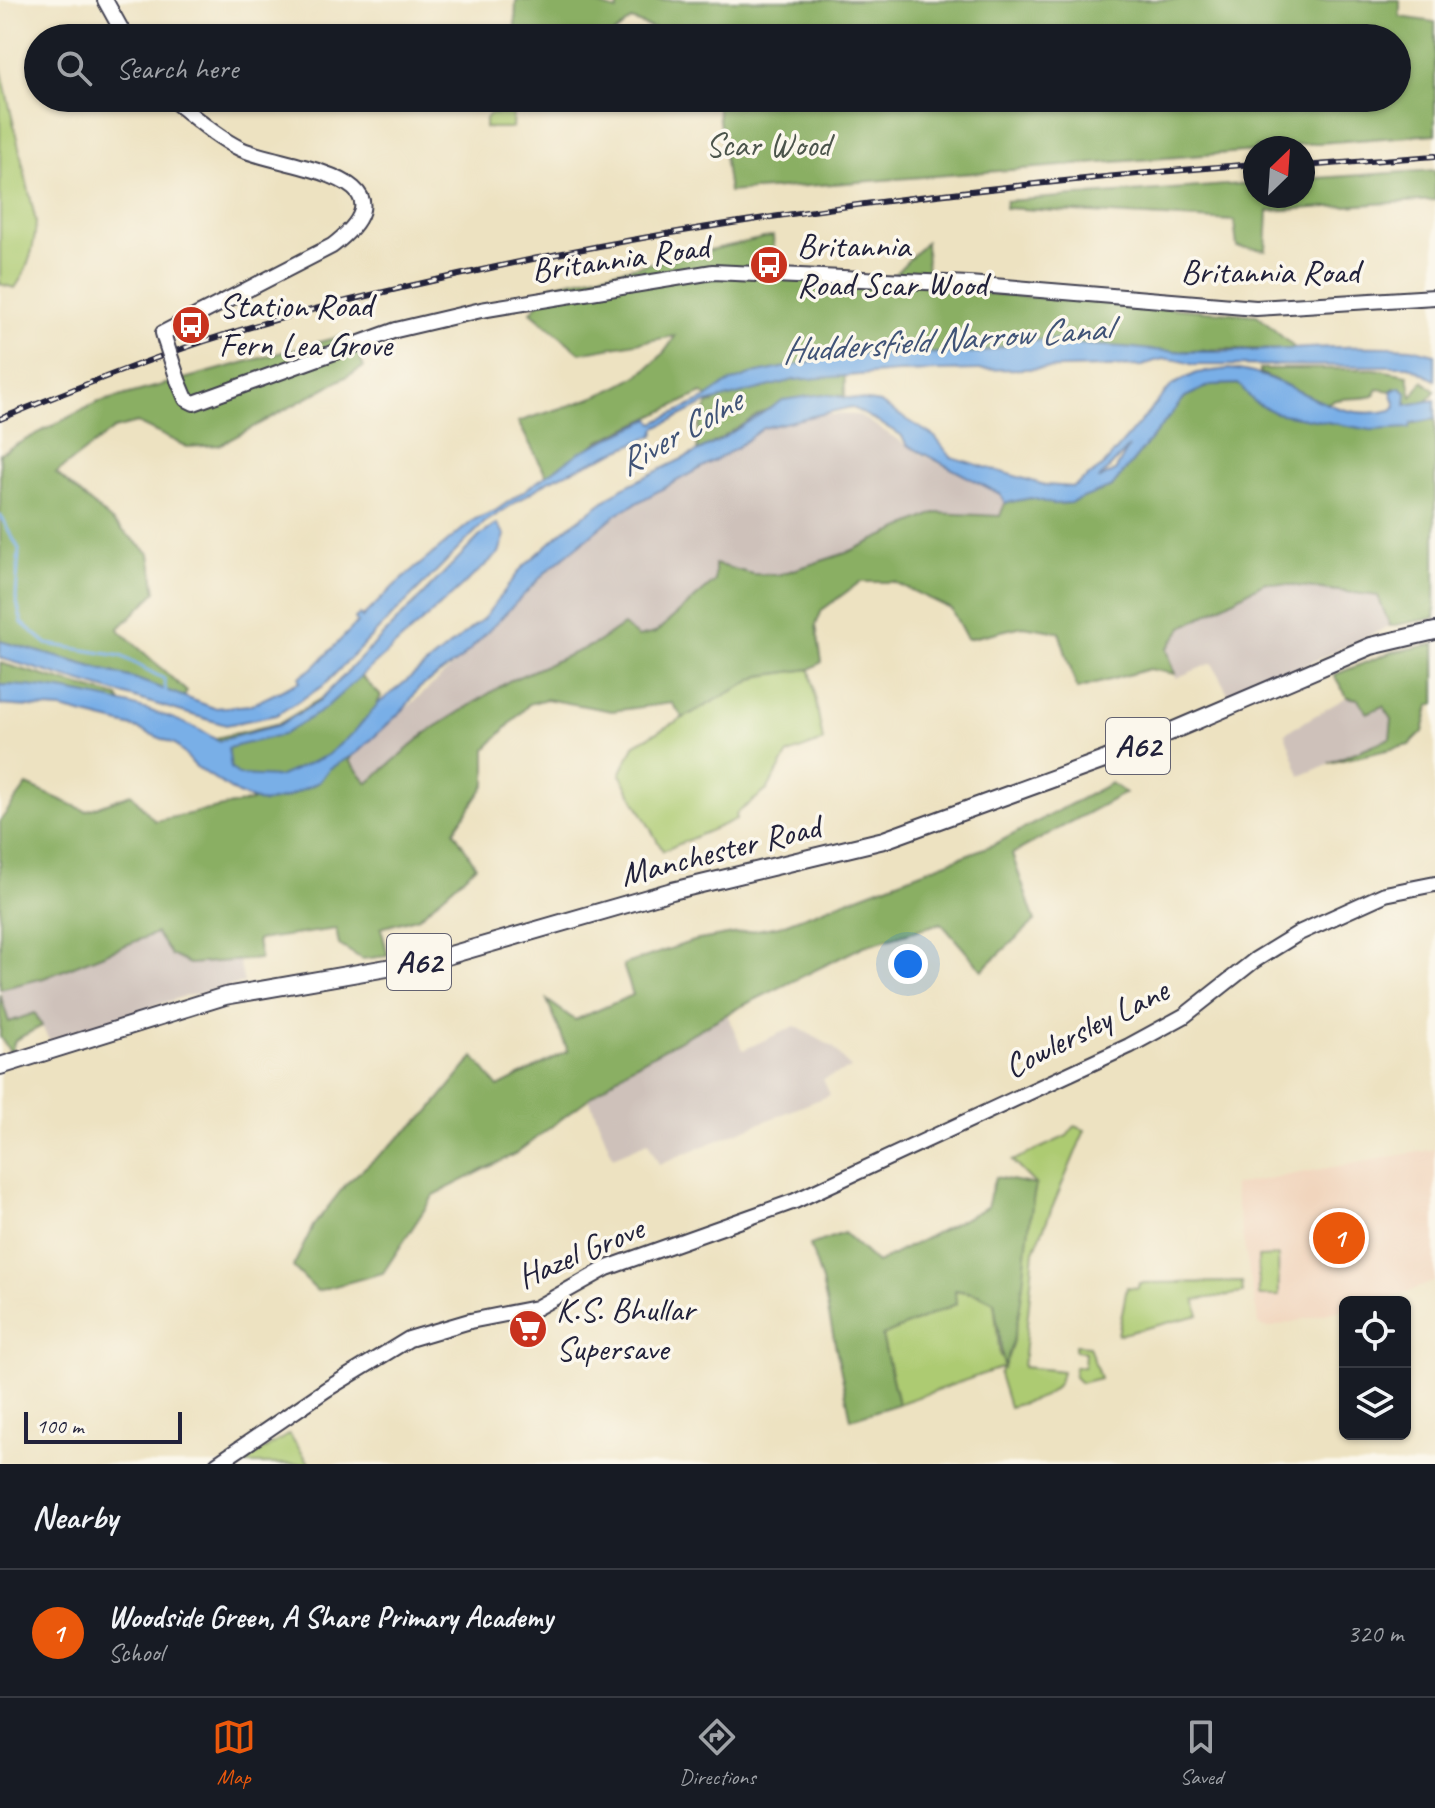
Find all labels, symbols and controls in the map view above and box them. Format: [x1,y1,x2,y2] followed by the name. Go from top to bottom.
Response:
[24,24,1411,112] search box
[52,46,96,90] icon: search
[116,49,238,87] text: Search here
[705,123,835,166] park label: Scar Wood
[1243,136,1315,208] north arrow
[529,224,716,292] street label: Britannia Road
[797,224,991,306] place label: Britannia Road Scar Wood
[748,244,790,286] bus stop icon: Britannia Road Scar Wood
[1181,250,1364,293] street label: Britannia Road
[219,284,394,366] place label: Station Road Fern Lea Grove
[170,304,212,346] bus stop icon: Station Road Fern Lea Grove
[780,304,1124,373] water label: Huddersfield Narrow Canal
[609,375,754,486] water label: River Colne
[1106,718,1170,774] road number: A62
[616,803,829,896] street label: Manchester Road
[387,934,451,990] road number: A62
[888,944,928,984] your location
[997,968,1177,1088] street label: Cowlersley Lane
[510,1205,652,1298] street label: Hazel Grove
[1313,1208,1365,1268] pin: 1
[556,1288,698,1370] place label: K.S. Bhullar Supersave
[1339,1296,1411,1440] map controls
[1339,1296,1411,1368] button: locate
[507,1308,549,1350] supermarket icon: K.S. Bhullar Supersave
[1339,1368,1411,1440] button: layers
[24,1408,182,1444] scale bar
[36,1412,83,1440] text: 100 m
[32,1495,118,1538] text: Nearby
[108,1598,553,1636] text: Woodside Green, A Share Primary Academy
[52,1617,64,1650] text: 1
[1347,1617,1403,1650] text: 320 m
[108,1636,164,1669] text: School
[212,1715,256,1791] tab: Map
[679,1715,756,1791] tab: Directions
[1179,1715,1223,1791] tab: Saved

